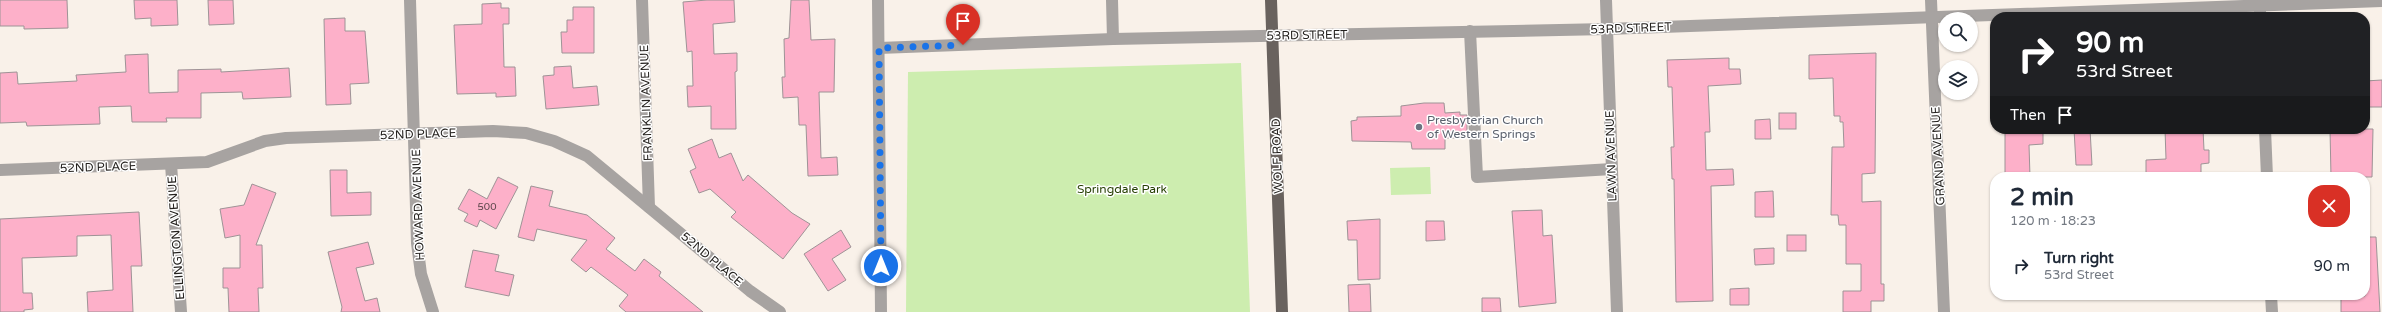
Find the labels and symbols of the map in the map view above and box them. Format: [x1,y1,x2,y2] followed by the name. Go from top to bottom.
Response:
[946,4,980,45] pin
[1590,20,1672,36] street label: 53RD STREET
[1266,27,1348,43] street label: 53RD STREET
[637,44,655,161] street label: FRANKLIN AVENUE
[1928,106,1948,206] street label: GRAND AVENUE
[1602,110,1620,202] street label: LAWN AVENUE
[1427,113,1543,141] place label: Presbyterian Church of Western Springs
[1269,118,1285,194] street label: WOLF ROAD
[1414,122,1424,132] marker: Presbyterian Church of Western Springs
[380,126,457,142] street label: 52ND PLACE
[409,149,427,261] street label: HOWARD AVENUE
[60,159,137,175] street label: 52ND PLACE
[165,175,187,300] street label: ELLINGTON AVENUE
[1077,182,1168,196] park label: Springdale Park
[478,201,496,213] house number: 500
[678,229,746,289] street label: 52ND PLACE
[860,245,902,287] position arrow

